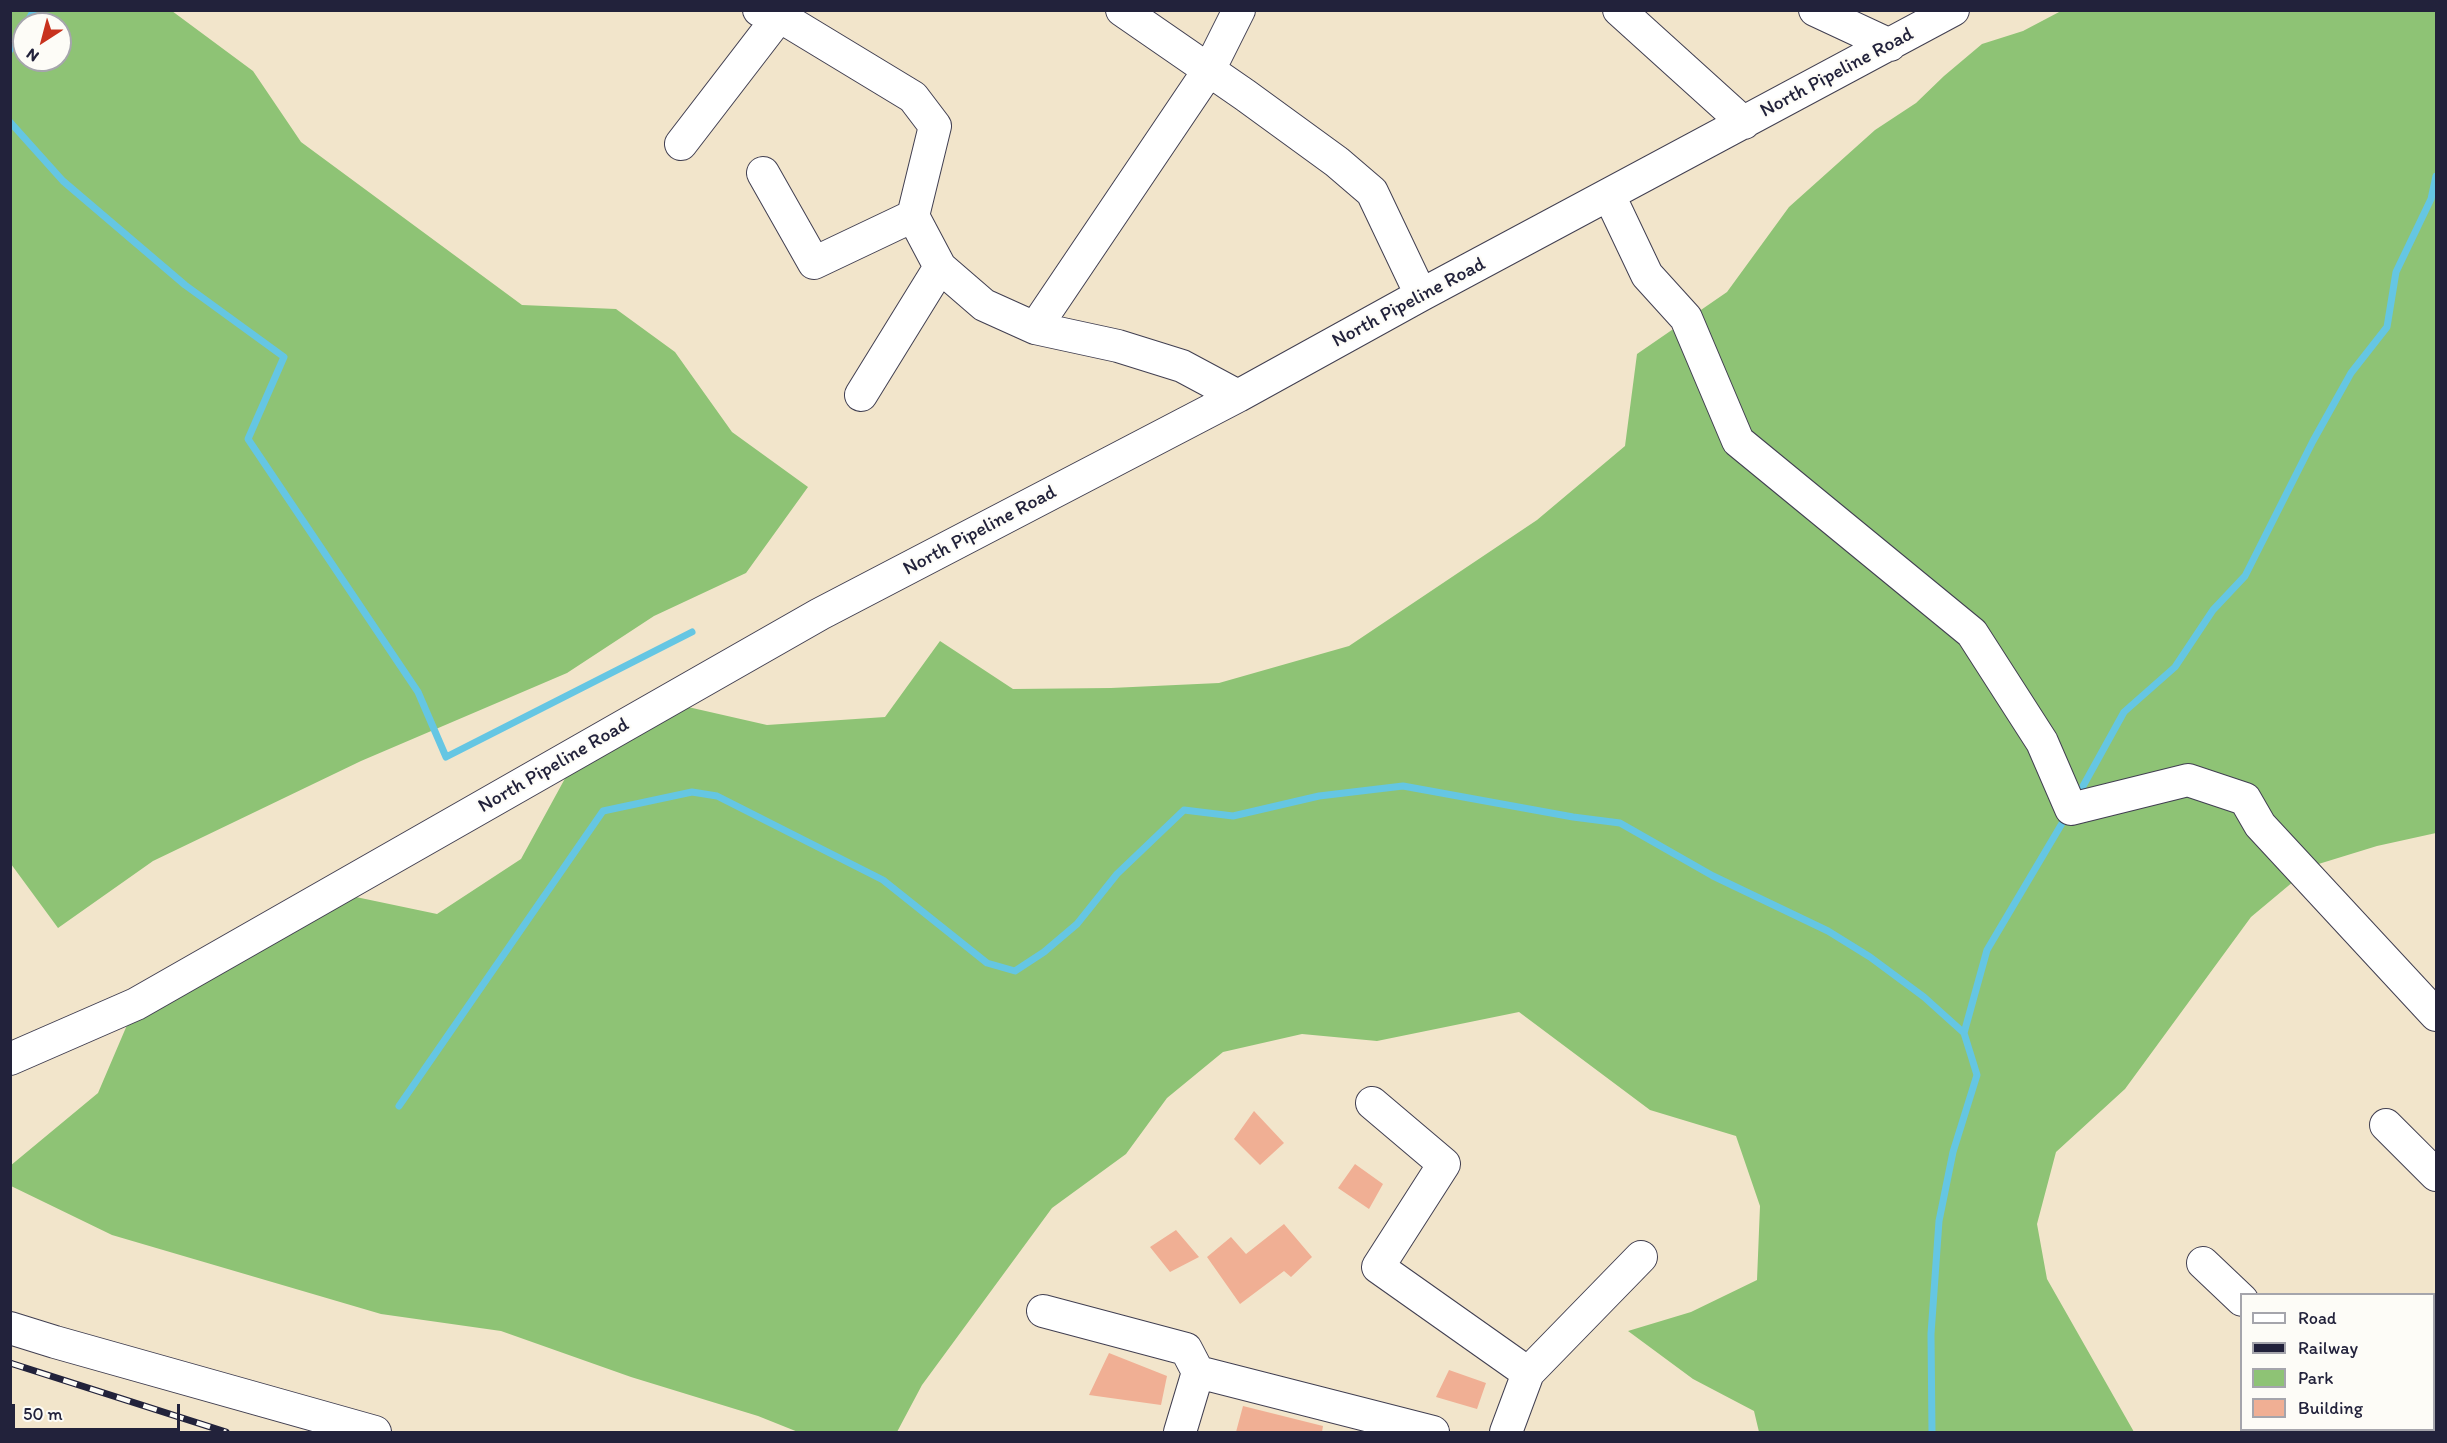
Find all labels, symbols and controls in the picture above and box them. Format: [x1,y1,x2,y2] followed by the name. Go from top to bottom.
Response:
[12,12,72,72] north arrow
[1756,22,1918,124] street label: North Pipeline Road
[22,44,42,66] text: N
[1328,252,1490,354] street label: North Pipeline Road
[899,480,1061,582] street label: North Pipeline Road
[474,713,634,819] street label: North Pipeline Road
[2240,1293,2435,1431] legend
[2298,1307,2337,1329] text: Road
[2298,1337,2358,1359] text: Railway
[2298,1367,2333,1389] text: Park
[15,1392,183,1430] scale bar
[2298,1397,2363,1419] text: Building
[23,1403,63,1425] text: 50 m

